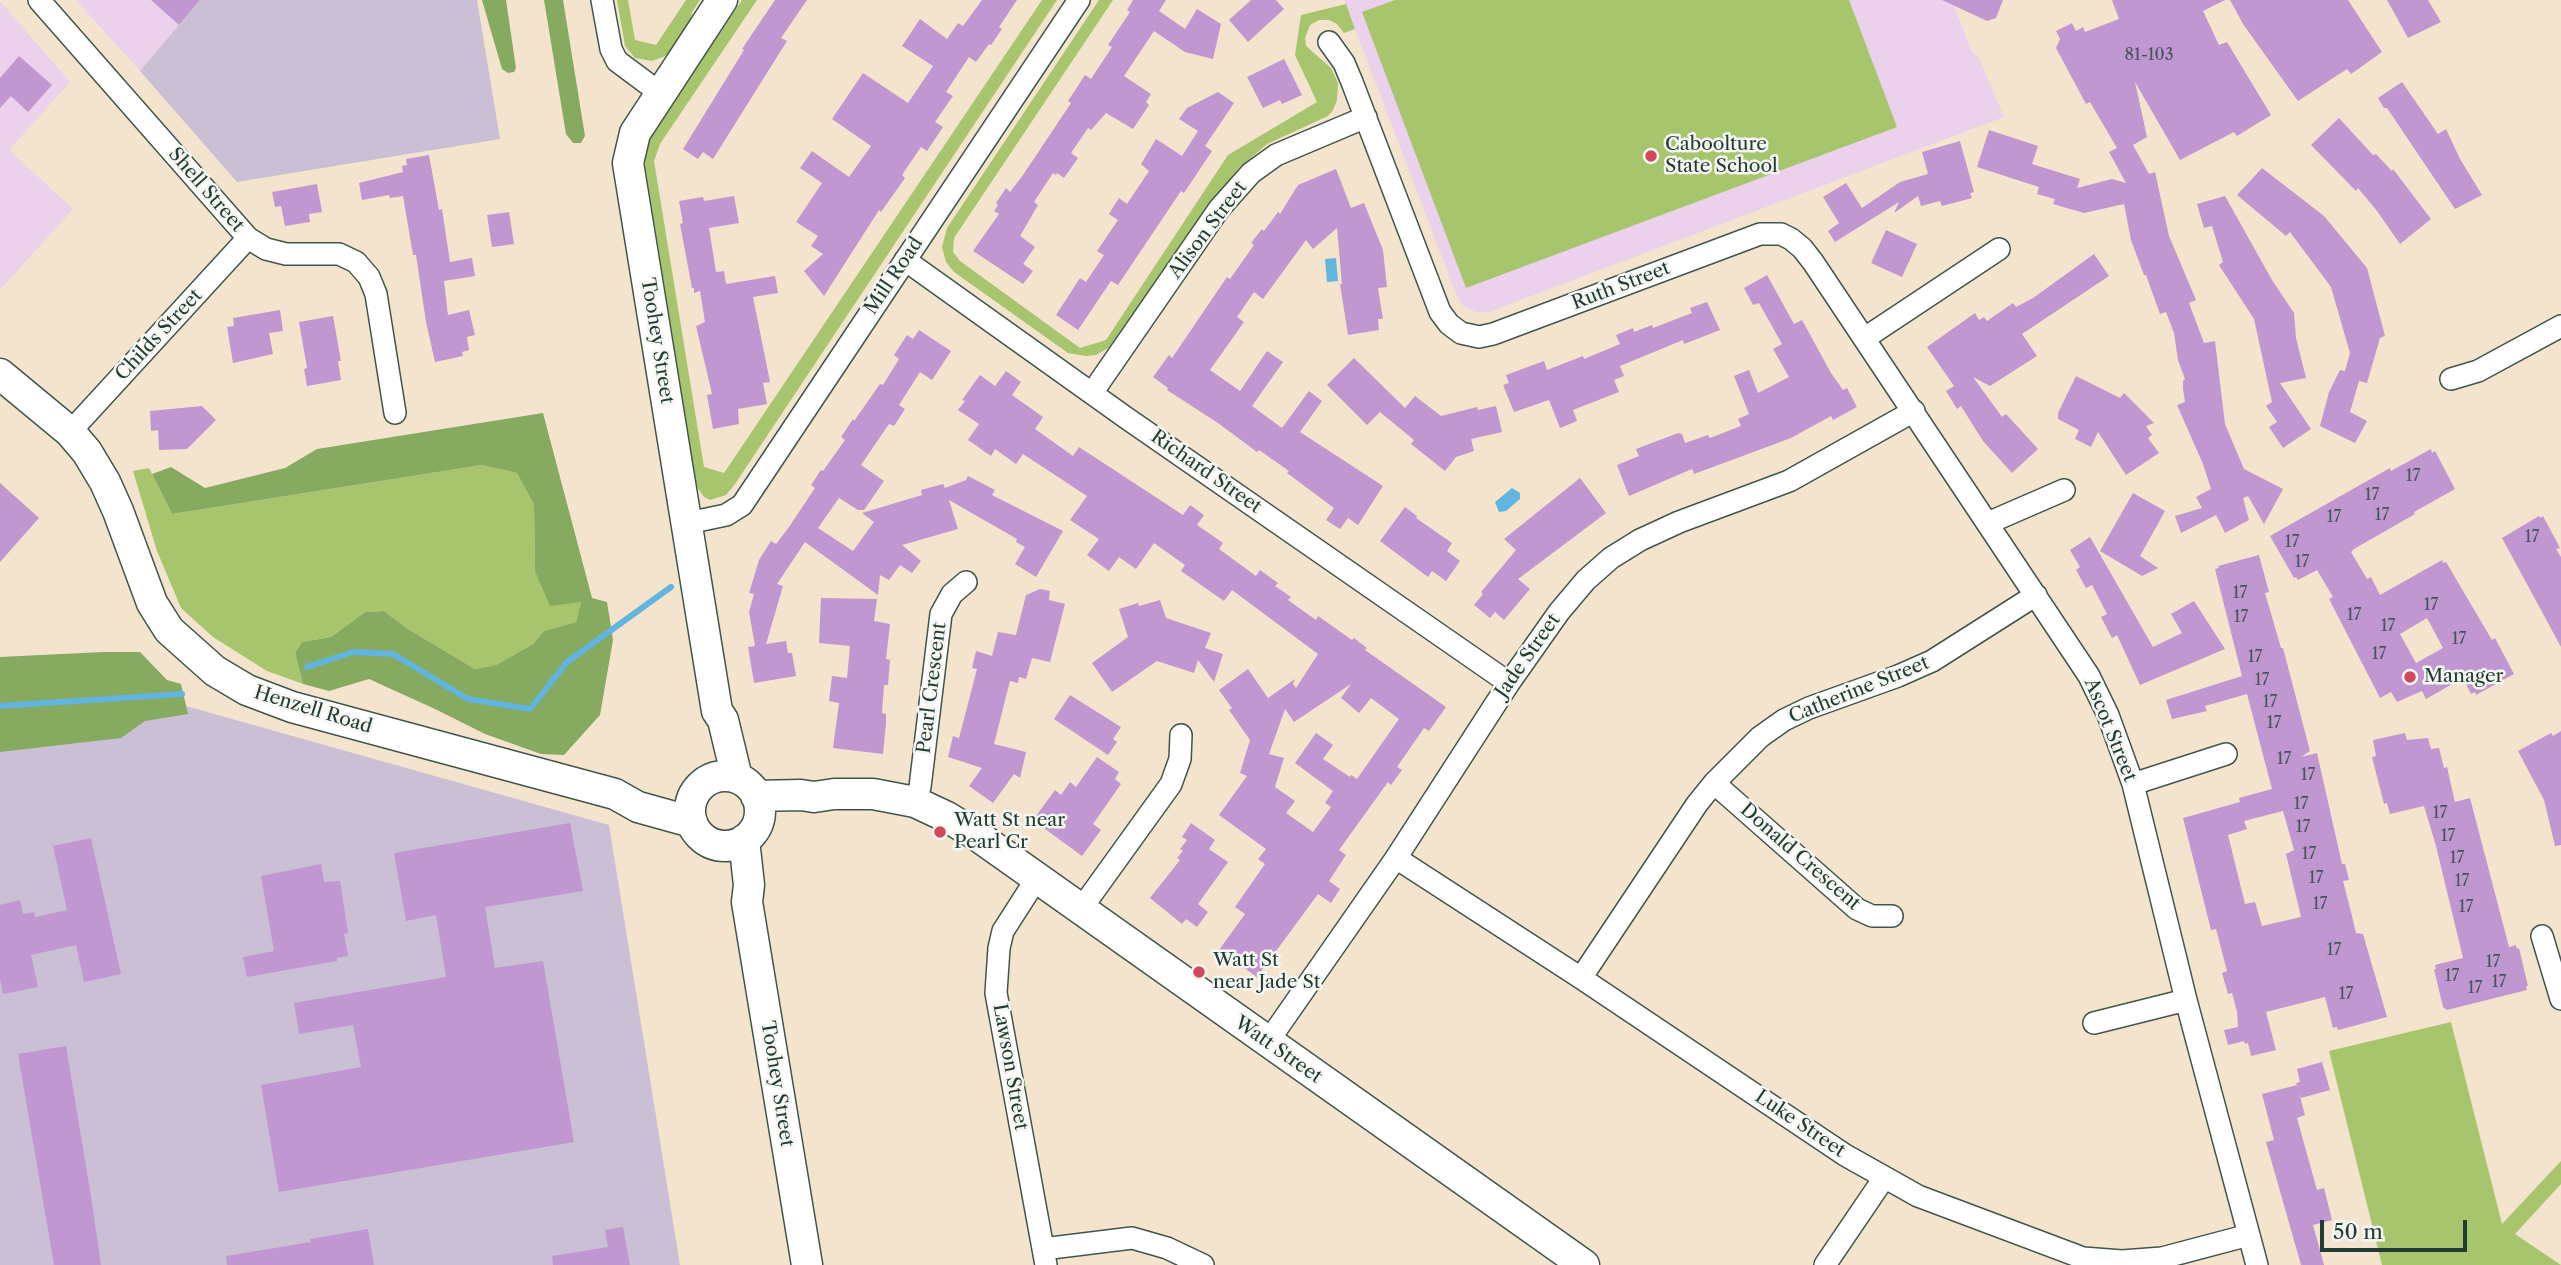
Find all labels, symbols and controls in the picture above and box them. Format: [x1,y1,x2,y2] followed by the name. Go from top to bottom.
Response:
[2124,45,2174,65] house number: 81-103
[1665,134,1778,178] place label: Caboolture State School
[163,143,249,237] street label: Shell Street
[1643,148,1659,164] marker: Caboolture State School
[1164,177,1252,283] street label: Alison Street
[860,233,928,319] street label: Mill Road
[1569,257,1673,315] street label: Ruth Street
[636,276,678,406] street label: Toohey Street
[111,285,207,385] street label: Childs Street
[1146,425,1266,519] street label: Richard Street
[2406,466,2420,486] house number: 17
[2365,485,2379,505] house number: 17
[2375,505,2389,525] house number: 17
[2327,507,2341,527] house number: 17
[2525,527,2539,547] house number: 17
[2285,532,2299,552] house number: 17
[2295,552,2309,572] house number: 17
[2233,583,2247,603] house number: 17
[2424,595,2438,615] house number: 17
[2347,605,2361,625] house number: 17
[2234,607,2248,627] house number: 17
[1491,609,1565,703] street label: Jade Street
[2381,616,2395,636] house number: 17
[913,621,951,755] street label: Pearl Crescent
[2452,629,2466,649] house number: 17
[2372,644,2386,664] house number: 17
[2248,647,2262,667] house number: 17
[1786,651,1932,729] street label: Catherine Street
[2424,666,2504,688] place label: Manager
[2402,669,2418,685] marker: Manager
[2255,670,2269,690] house number: 17
[2079,675,2141,785] street label: Ascot Street
[251,681,375,739] street label: Henzell Road
[2263,692,2277,712] house number: 17
[2267,713,2281,733] house number: 17
[2277,749,2291,769] house number: 17
[2301,765,2315,785] house number: 17
[2294,794,2308,814] house number: 17
[1735,799,1865,915] street label: Donald Crescent
[2433,803,2447,823] house number: 17
[954,810,1065,854] place label: Watt St near Pearl Cr
[2296,817,2310,837] house number: 17
[932,824,948,840] marker: Watt St near Pearl Cr
[2441,826,2455,846] house number: 17
[2302,844,2316,864] house number: 17
[2450,848,2464,868] house number: 17
[2309,868,2323,888] house number: 17
[2455,871,2469,891] house number: 17
[2313,894,2327,914] house number: 17
[2459,897,2473,917] house number: 17
[2327,940,2341,960] house number: 17
[1213,950,1320,994] place label: Watt St near Jade St
[2486,952,2500,972] house number: 17
[1191,964,1207,980] marker: Watt St near Jade St
[2445,966,2459,986] house number: 17
[2492,972,2506,992] house number: 17
[2468,978,2482,998] house number: 17
[2339,984,2353,1004] house number: 17
[988,1002,1032,1132] street label: Lawson Street
[1230,1012,1326,1088] street label: Watt Street
[756,1019,798,1149] street label: Toohey Street
[1751,1085,1849,1163] street label: Luke Street
[2323,1206,2470,1250] scale bar
[2333,1219,2383,1244] text: 50 m

